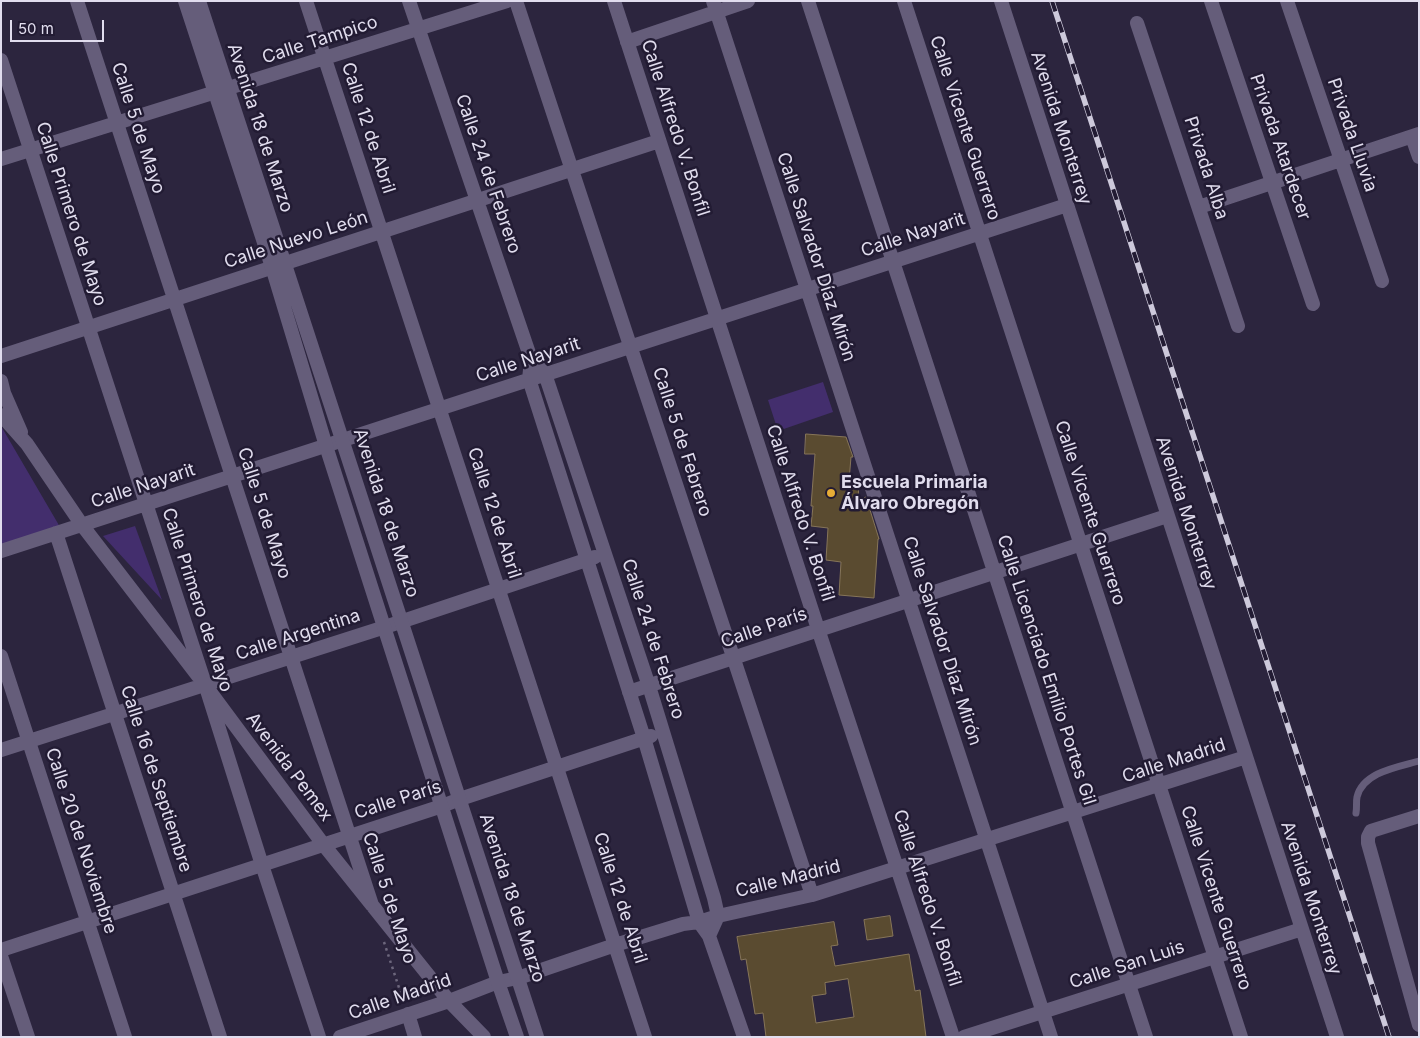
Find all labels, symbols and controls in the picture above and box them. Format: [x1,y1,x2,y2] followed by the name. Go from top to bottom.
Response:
[12,10,106,42] scale bar
[260,11,380,69] street label: Calle Tampico
[18,19,54,38] text: 50 m
[925,33,1005,223] street label: Calle Vicente Guerrero
[636,37,714,219] street label: Calle Alfredo V. Bonfil
[222,41,298,215] street label: Avenida 18 de Marzo
[1026,48,1096,208] street label: Avenida Monterrey
[107,60,169,196] street label: Calle 5 de Mayo
[337,60,399,196] street label: Calle 12 de Abril
[1245,71,1315,223] street label: Privada Atardecer
[1322,75,1382,195] street label: Privada Lluvia
[451,91,525,257] street label: Calle 24 de Febrero
[1179,114,1233,222] street label: Privada Alba
[31,119,111,309] street label: Calle Primero de Mayo
[772,150,860,364] street label: Calle Salvador Díaz Mirón
[222,207,370,273] street label: Calle Nuevo León
[858,208,968,262] street label: Calle Nayarit
[473,333,583,387] street label: Calle Nayarit
[648,365,716,519] street label: Calle 5 de Febrero
[1050,418,1130,608] street label: Calle Vicente Guerrero
[761,422,839,604] street label: Calle Alfredo V. Bonfil
[348,426,424,600] street label: Avenida 18 de Marzo
[1151,433,1221,593] street label: Avenida Monterrey
[233,445,295,581] street label: Calle 5 de Mayo
[463,445,525,581] street label: Calle 12 de Abril
[88,459,198,513] street label: Calle Nayarit
[841,472,988,514] place label: Escuela Primaria Álvaro Obregón
[825,487,837,499] marker: Escuela Primaria Álvaro Obregón
[157,505,237,695] street label: Calle Primero de Mayo
[992,532,1100,808] street label: Calle Licenciado Emilio Portes Gil
[898,534,986,748] street label: Calle Salvador Díaz Mirón
[617,556,689,722] street label: Calle 24 de Febrero
[718,603,810,653] street label: Calle París
[233,605,363,665] street label: Calle Argentina
[116,683,196,875] street label: Calle 16 de Septiembre
[241,709,337,825] street label: Avenida Pemex
[1120,734,1228,788] street label: Calle Madrid
[41,745,121,937] street label: Calle 20 de Noviembre
[352,776,444,824] street label: Calle París
[1176,803,1256,993] street label: Calle Vicente Guerrero
[888,807,966,989] street label: Calle Alfredo V. Bonfil
[474,811,550,985] street label: Avenida 18 de Marzo
[1276,818,1346,978] street label: Avenida Monterrey
[358,830,420,966] street label: Calle 5 de Mayo
[589,830,651,966] street label: Calle 12 de Abril
[733,856,843,902] street label: Calle Madrid
[1067,936,1187,994] street label: Calle San Luis
[346,969,454,1025] street label: Calle Madrid

